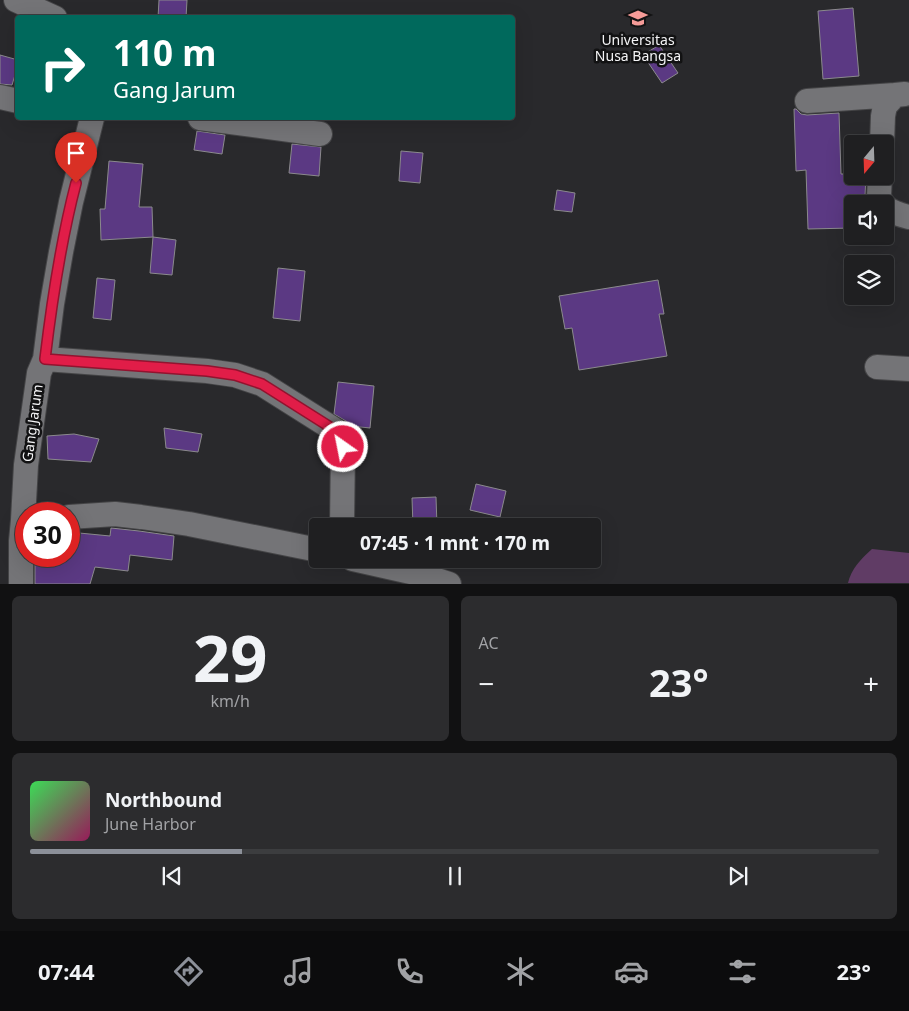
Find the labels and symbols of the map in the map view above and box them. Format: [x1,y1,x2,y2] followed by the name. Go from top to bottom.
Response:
[627,7,649,29] school or university icon: Universitas Nusa Bangsa
[595,30,681,65] place label: Universitas Nusa Bangsa
[55,132,97,183] pin
[844,135,894,185] north arrow
[17,383,47,463] street label: Gang Jarum
[316,420,368,472] position arrow
[15,502,80,567] speed limit sign: 30

